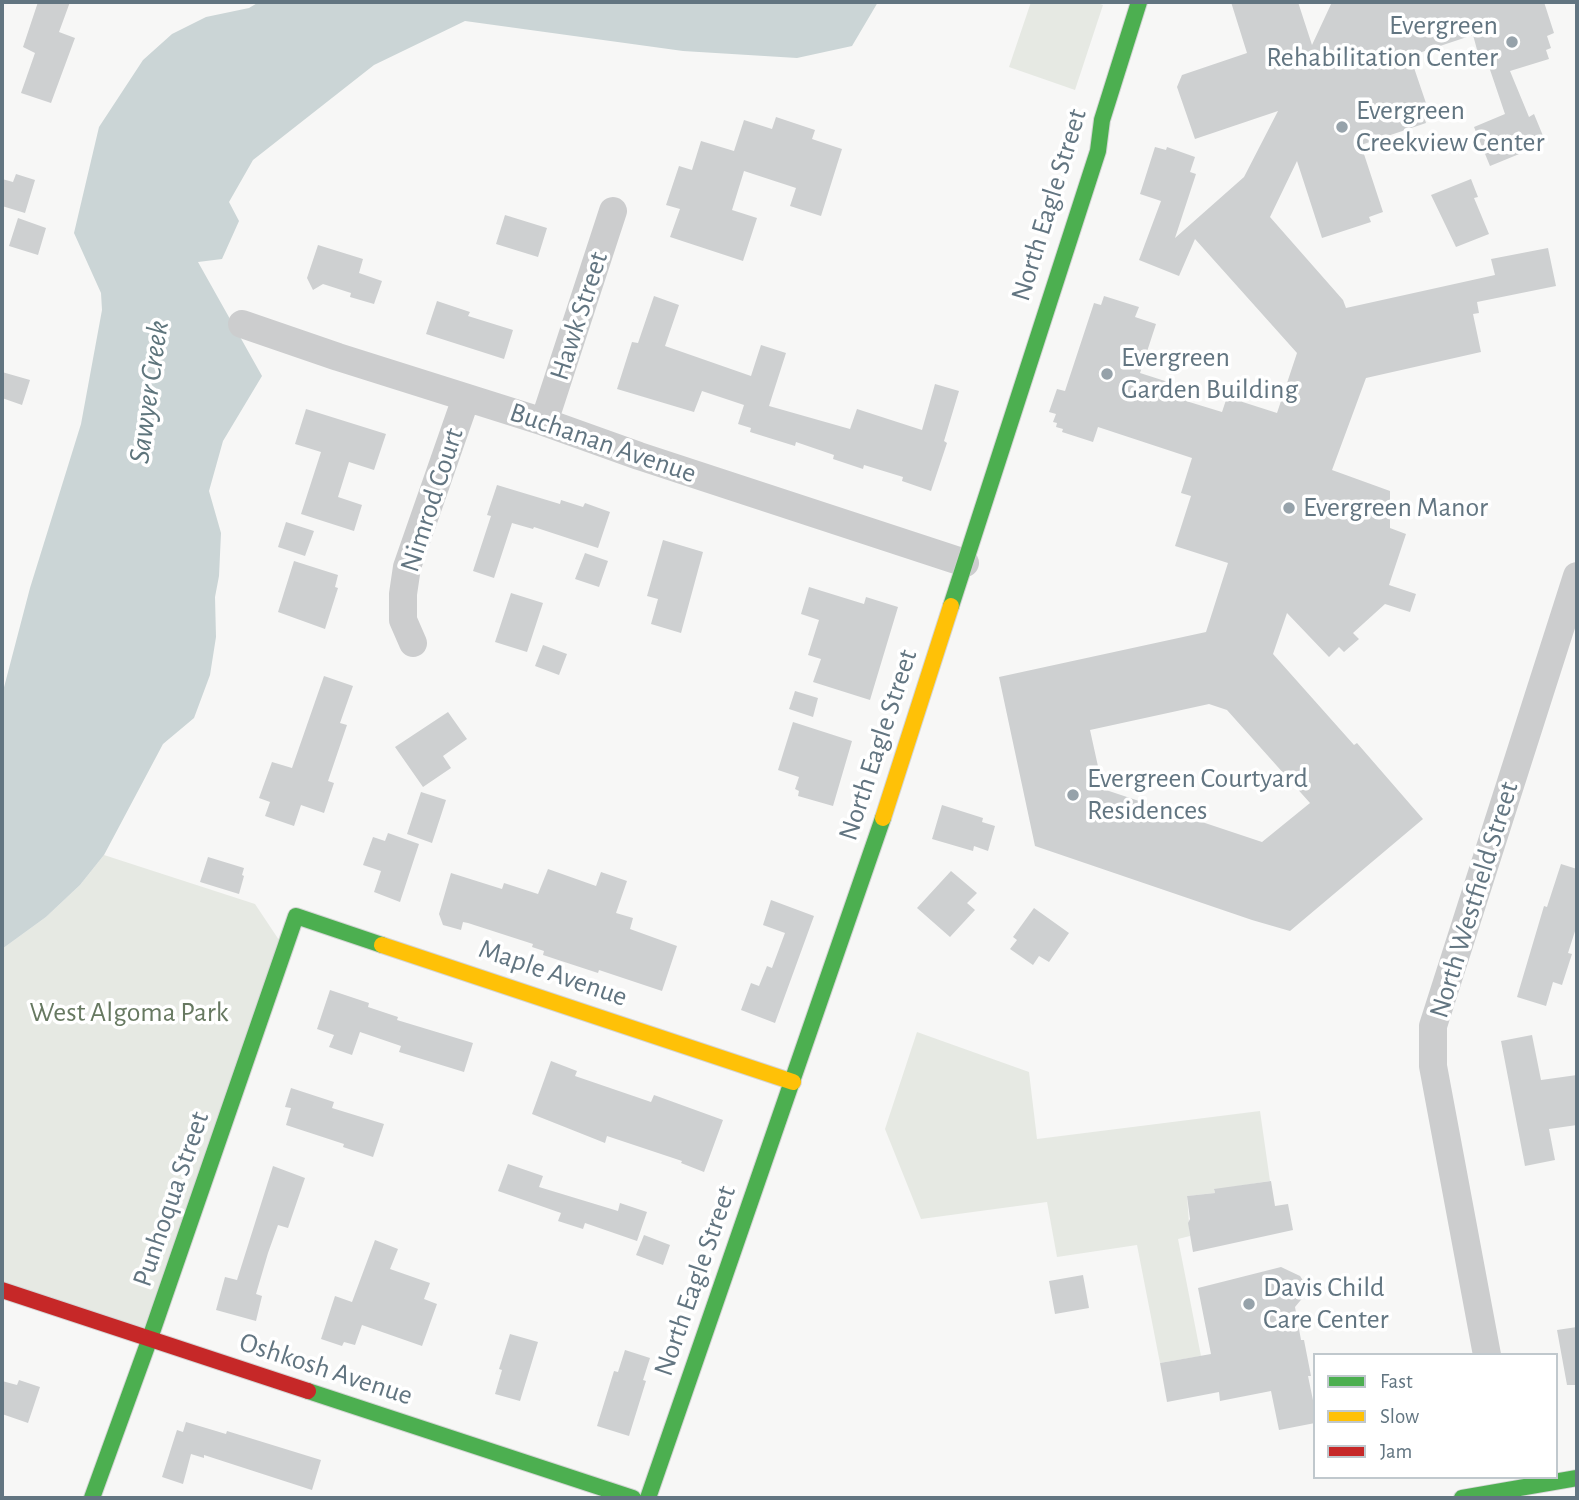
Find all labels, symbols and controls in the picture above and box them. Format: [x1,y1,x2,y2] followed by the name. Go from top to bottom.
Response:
[1266,9,1498,75] place label: Evergreen Rehabilitation Center
[1504,34,1520,50] marker: Evergreen Rehabilitation Center
[1356,94,1544,160] place label: Evergreen Creekview Center
[1004,105,1094,305] street label: North Eagle Street
[1334,119,1350,135] marker: Evergreen Creekview Center
[542,247,616,385] street label: Hawk Street
[121,318,177,466] water label: Sawyer Creek
[1121,341,1298,407] place label: Evergreen Garden Building
[1099,366,1115,382] marker: Evergreen Garden Building
[505,395,701,491] street label: Buchanan Avenue
[393,424,471,576] street label: Nimrod Court
[1303,491,1488,525] place label: Evergreen Manor
[1281,500,1297,516] marker: Evergreen Manor
[831,645,925,845] street label: North Eagle Street
[1087,762,1308,828] place label: Evergreen Courtyard Residences
[1422,778,1526,1022] street label: North Westfield Street
[1065,787,1081,803] marker: Evergreen Courtyard Residences
[474,932,632,1014] street label: Maple Avenue
[29,996,229,1030] park label: West Algoma Park
[125,1107,217,1291] street label: Punhoqua Street
[647,1181,743,1381] street label: North Eagle Street
[1263,1271,1389,1337] place label: Davis Child Care Center
[1241,1296,1257,1312] marker: Davis Child Care Center
[235,1325,417,1413] street label: Oshkosh Avenue
[1313,1353,1558,1479] legend
[1380,1371,1413,1392] text: Fast
[1380,1406,1419,1427] text: Slow
[1380,1441,1412,1462] text: Jam

